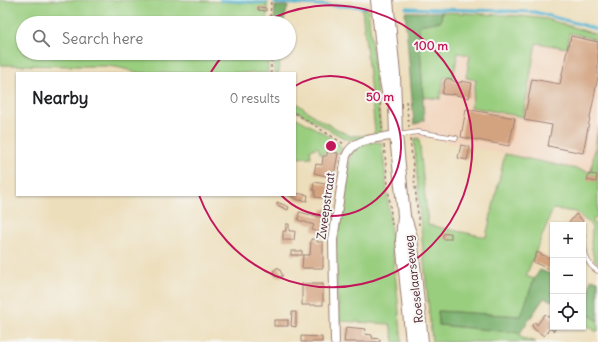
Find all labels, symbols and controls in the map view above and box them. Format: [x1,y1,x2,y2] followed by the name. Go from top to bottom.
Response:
[16,16,296,60] search box
[30,27,52,49] icon: search
[62,29,143,48] text: Search here
[414,38,448,53] text: 100 m
[32,87,88,109] text: Nearby
[366,89,395,104] text: 50 m
[230,90,280,107] text: 0 results
[324,139,338,153] centre of rings
[313,171,338,240] street label: Zweepstraat
[550,222,586,330] map controls
[550,222,586,258] button: +
[401,234,426,324] street label: Roeselaarseweg
[550,258,586,294] button: −
[550,294,586,330] button: locate

